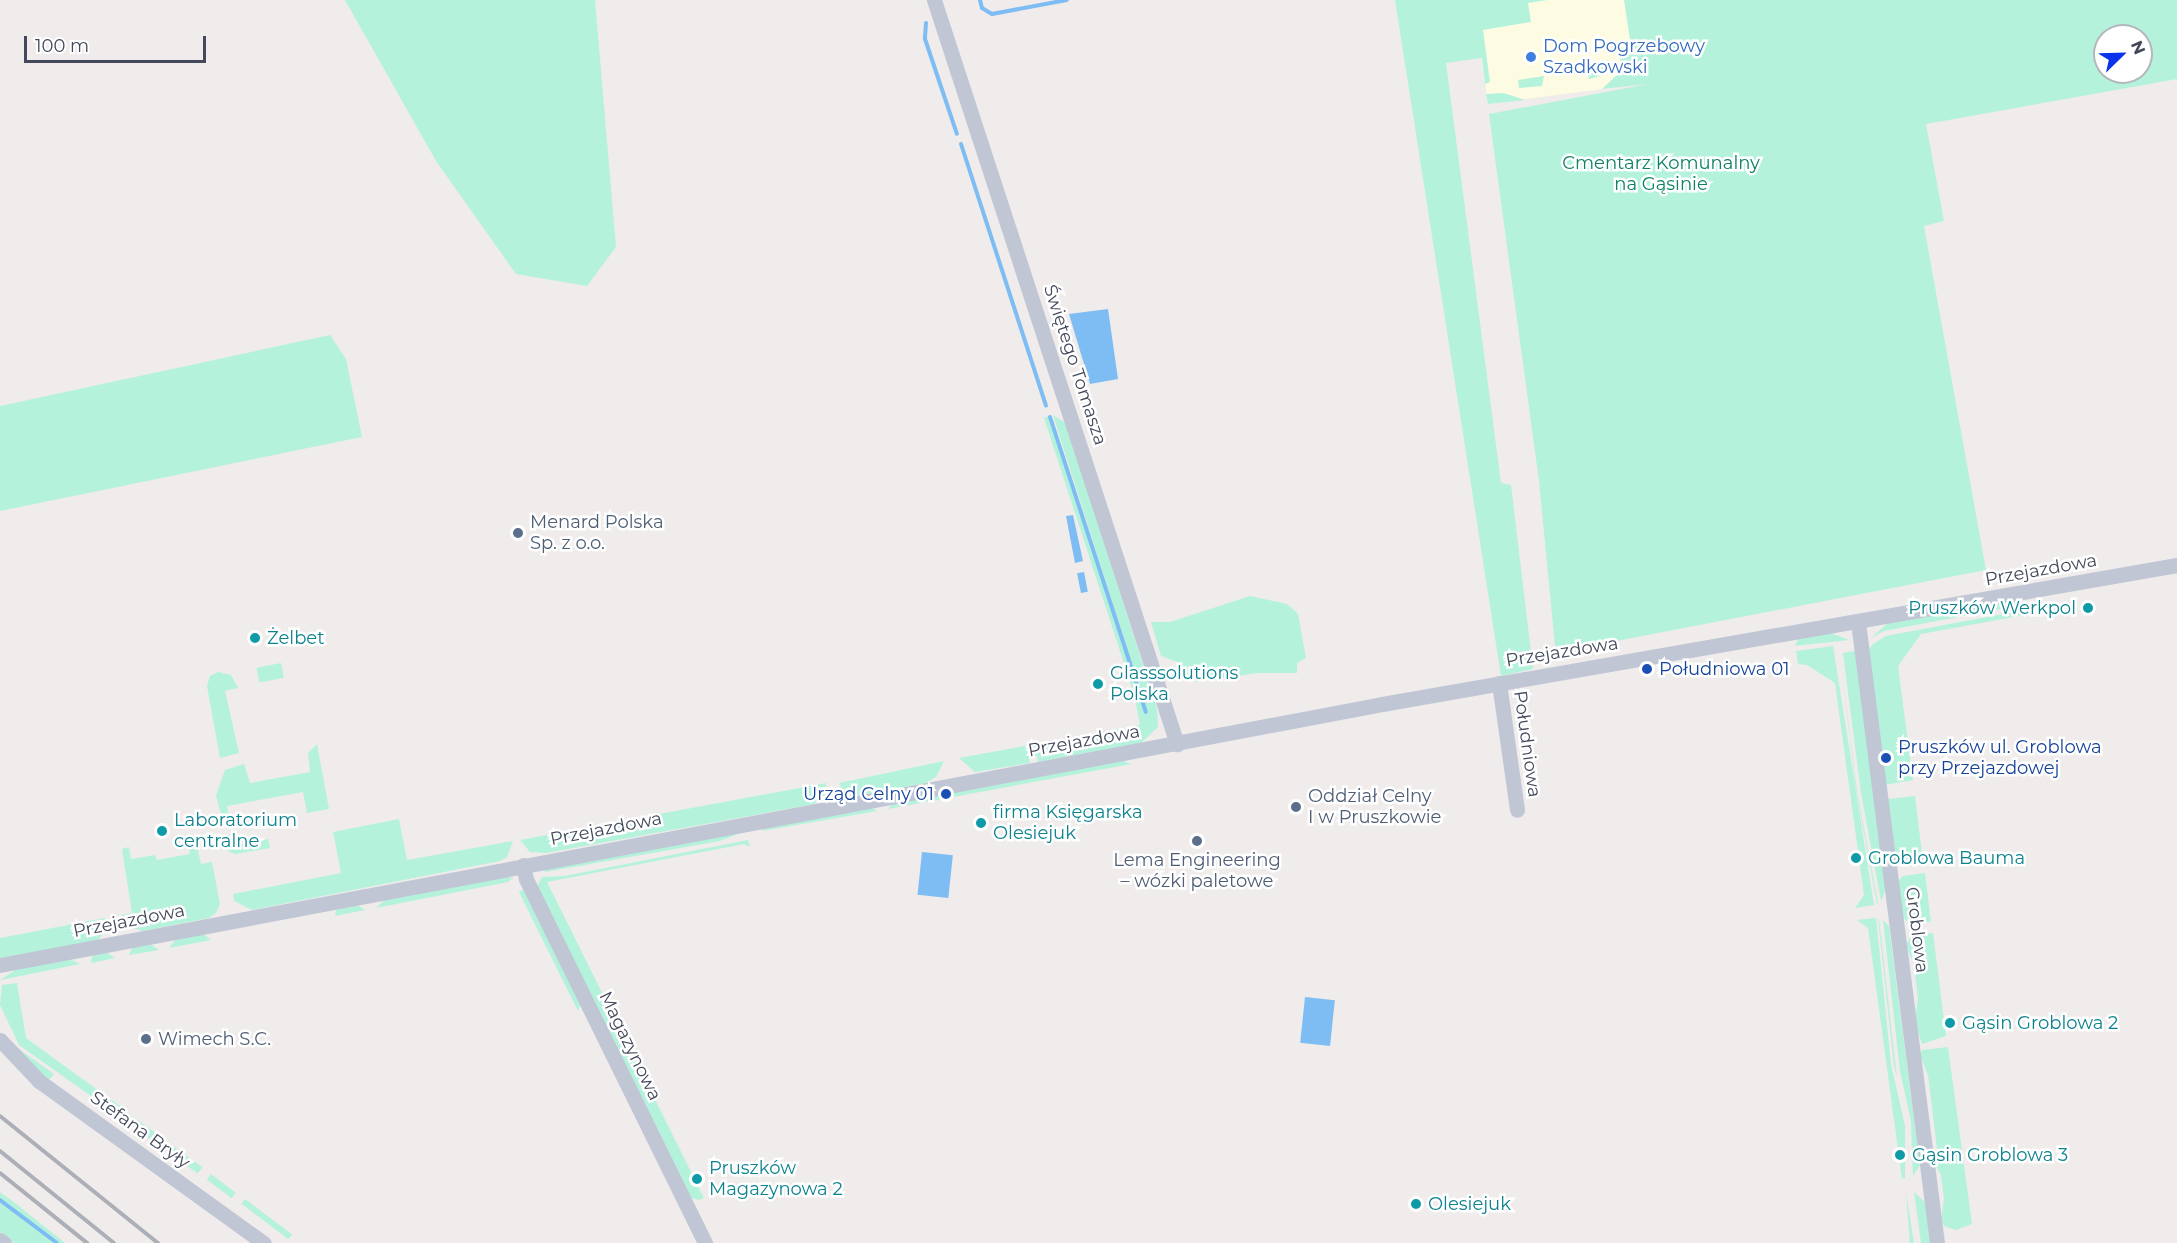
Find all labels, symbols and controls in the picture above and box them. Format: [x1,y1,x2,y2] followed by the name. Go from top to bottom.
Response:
[27,24,208,62] scale bar
[2093,24,2153,84] north arrow
[35,35,89,57] text: 100 m
[1543,36,1705,78] place label: Dom Pogrzebowy Szadkowski
[2127,38,2149,57] text: N
[1524,50,1538,64] marker: Dom Pogrzebowy Szadkowski
[1562,153,1760,195] park label: Cmentarz Komunalny na Gąsinie
[1039,282,1111,448] street label: Świętego Tomasza
[530,512,664,554] place label: Menard Polska Sp. z o.o.
[511,526,525,540] marker: Menard Polska Sp. z o.o.
[1983,550,2099,590] street label: Przejazdowa
[1908,597,2076,619] place label: Pruszków Werkpol
[2081,601,2095,615] marker: Pruszków Werkpol
[267,627,325,649] place label: Żelbet
[248,631,262,645] marker: Żelbet
[1504,632,1620,672] street label: Przejazdowa
[1659,658,1790,680] place label: Południowa 01
[1640,662,1654,676] marker: Południowa 01
[1110,663,1238,706] place label: Glasssolutions Polska
[1091,677,1105,691] marker: Glasssolutions Polska
[1509,689,1545,799] street label: Południowa
[1026,721,1142,761] street label: Przejazdowa
[1898,737,2102,780] place label: Pruszków ul. Groblowa przy Przejazdowej
[1879,751,1893,765] marker: Pruszków ul. Groblowa przy Przejazdowej
[803,783,934,805] place label: Urząd Celny 01
[1308,786,1441,828] place label: Oddział Celny I w Pruszkowie
[939,787,953,801] marker: Urząd Celny 01
[1289,800,1303,814] marker: Oddział Celny I w Pruszkowie
[993,802,1143,844] place label: firma Księgarska Olesiejuk
[548,808,664,850] street label: Przejazdowa
[174,810,297,852] place label: Laboratorium centralne
[974,816,988,830] marker: firma Księgarska Olesiejuk
[155,824,169,838] marker: Laboratorium centralne
[1190,834,1204,848] marker: Lema Engineering – wózki paletowe
[1868,847,2025,869] place label: Groblowa Bauma
[1113,850,1281,892] place label: Lema Engineering – wózki paletowe
[1849,851,1863,865] marker: Groblowa Bauma
[1901,886,1933,974] street label: Groblowa
[71,900,187,942] street label: Przejazdowa
[594,988,666,1104] street label: Magazynowa
[1962,1012,2118,1034] place label: Gąsin Groblowa 2
[1943,1016,1957,1030] marker: Gąsin Groblowa 2
[158,1028,271,1050] place label: Wimech S.C.
[139,1032,153,1046] marker: Wimech S.C.
[86,1087,194,1173] street label: Stefana Bryły
[1912,1144,2068,1166] place label: Gąsin Groblowa 3
[1893,1148,1907,1162] marker: Gąsin Groblowa 3
[709,1158,843,1200] place label: Pruszków Magazynowa 2
[690,1172,704,1186] marker: Pruszków Magazynowa 2
[1428,1193,1511,1215] place label: Olesiejuk
[1409,1197,1423,1211] marker: Olesiejuk

